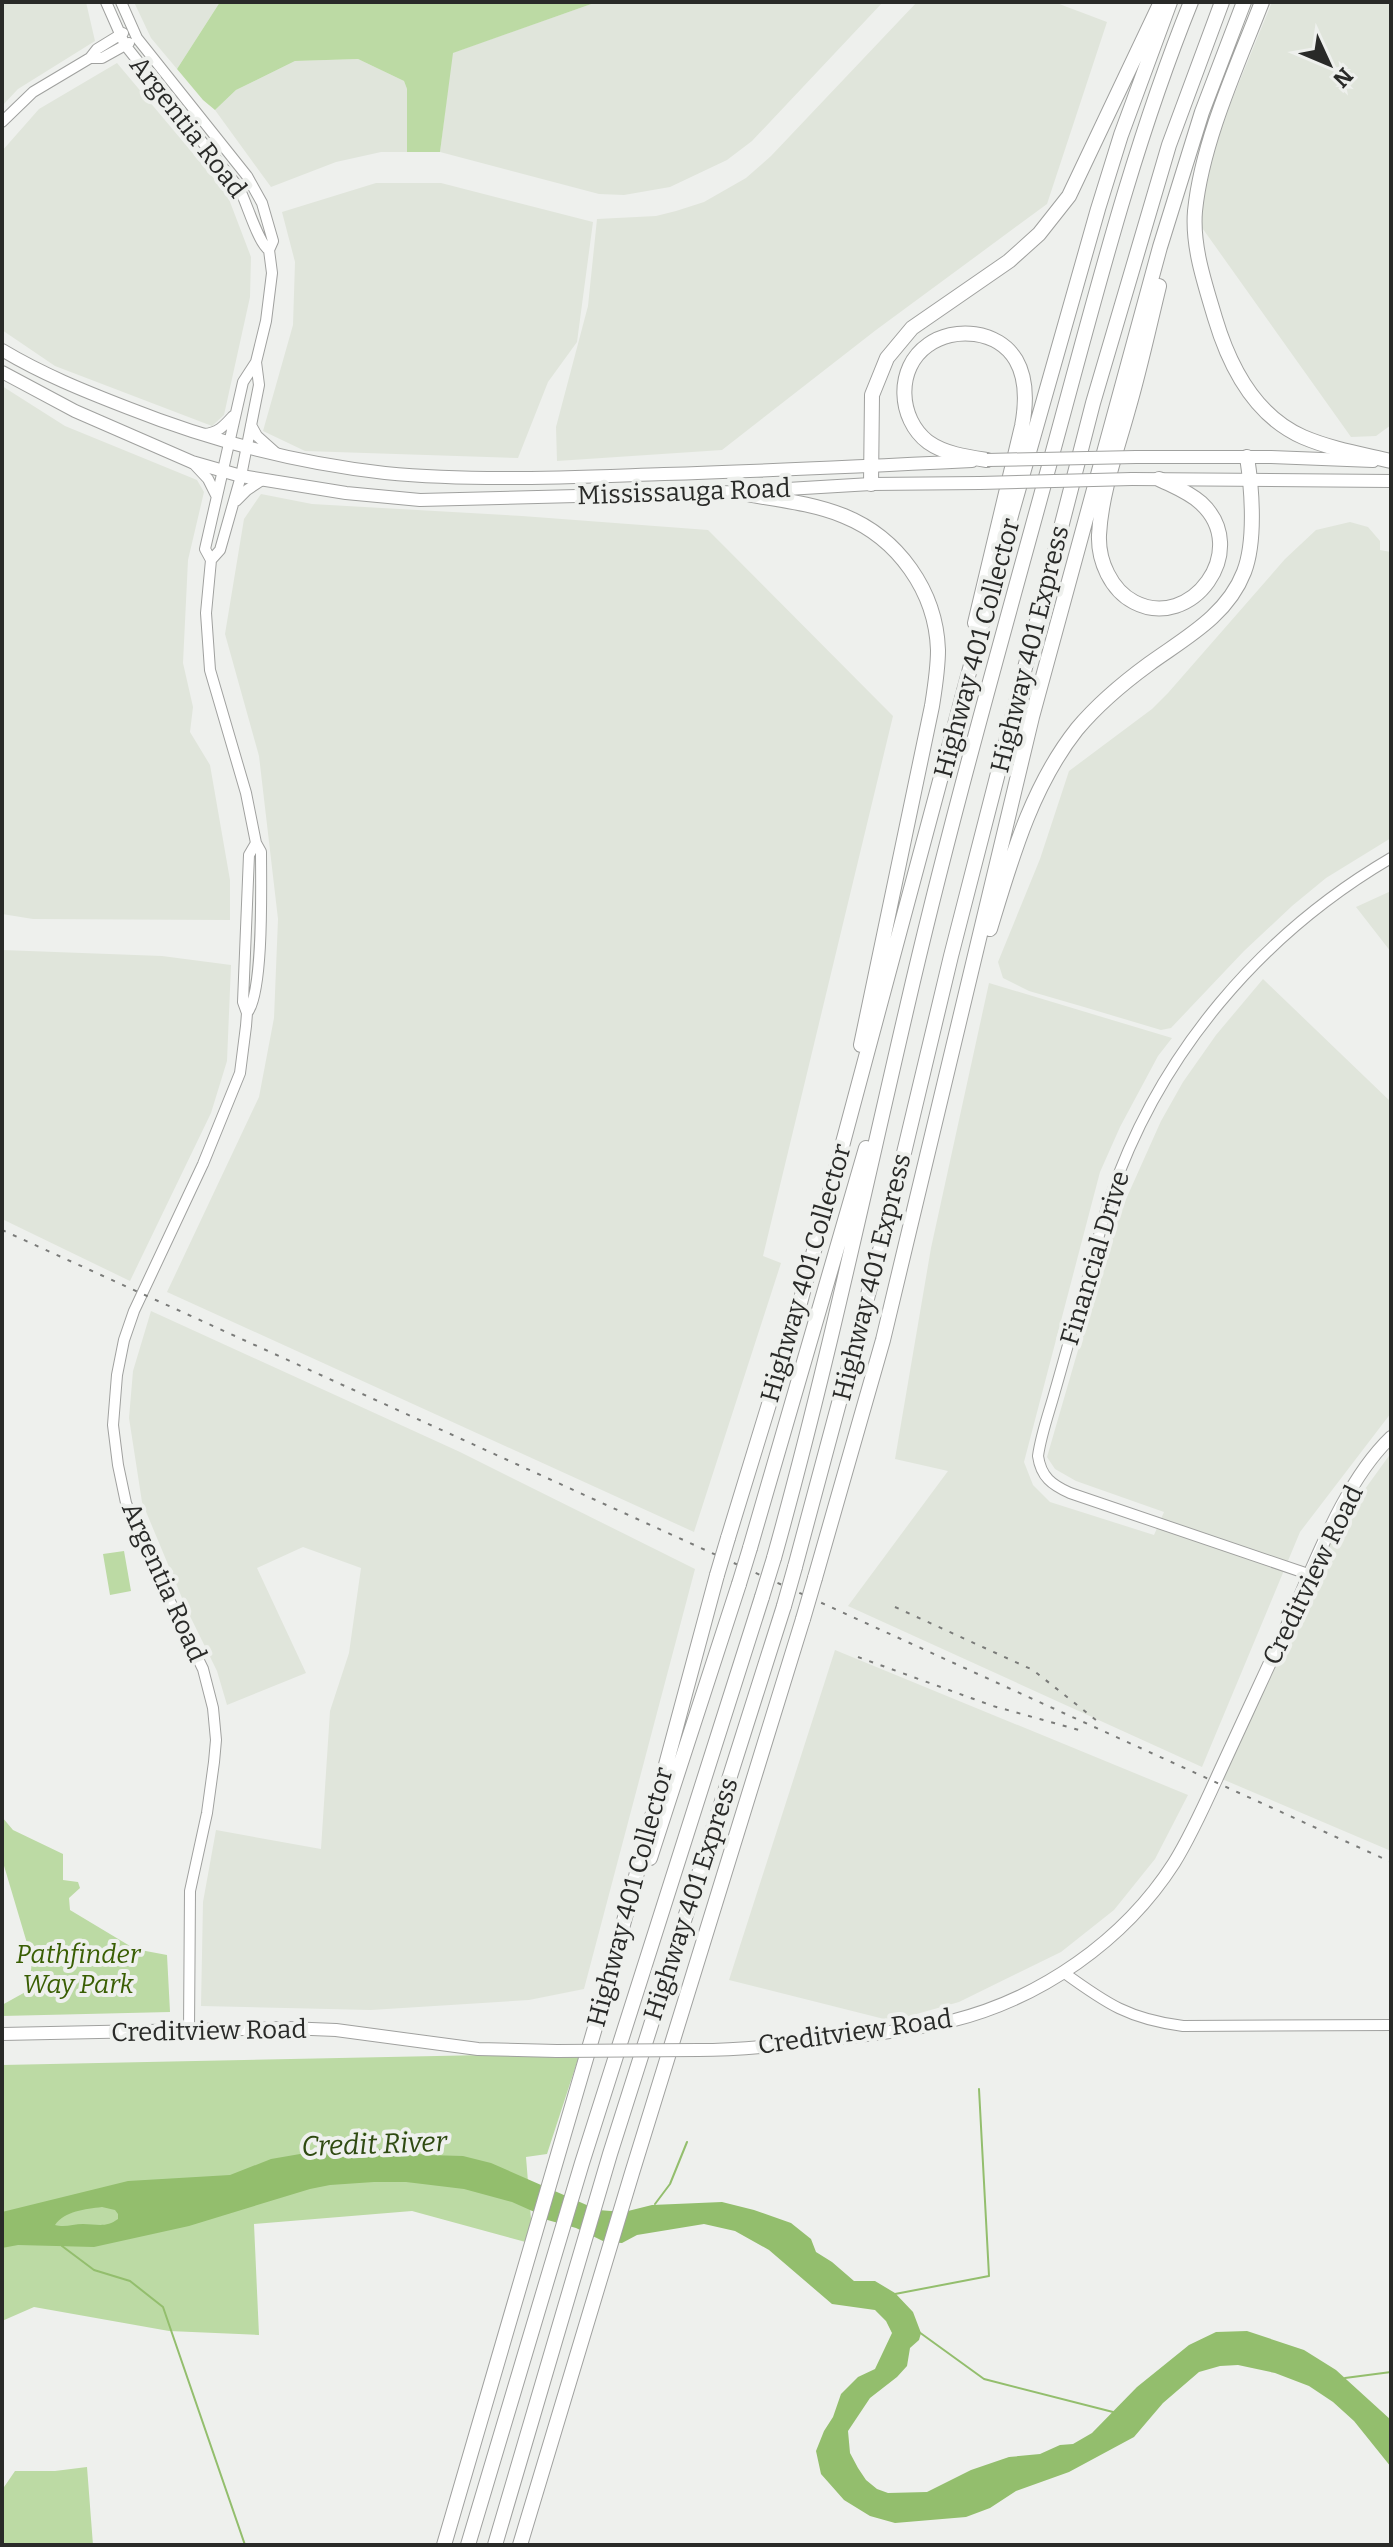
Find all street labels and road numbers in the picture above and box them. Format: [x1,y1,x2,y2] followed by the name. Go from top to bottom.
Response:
[123,50,253,204] street label: Argentia Road
[577,473,791,511] street label: Mississauga Road
[927,515,1027,781] street label: Highway 401 Collector
[984,522,1076,776] street label: Highway 401 Express
[754,1140,858,1406] street label: Highway 401 Collector
[826,1150,918,1404] street label: Highway 401 Express
[1054,1167,1136,1349] street label: Financial Drive
[1256,1480,1370,1670] street label: Creditview Road
[115,1498,213,1666] street label: Argentia Road
[580,1764,680,2030] street label: Highway 401 Collector
[637,1774,745,2024] street label: Highway 401 Express
[756,2003,954,2061] street label: Creditview Road
[111,2014,307,2048] street label: Creditview Road

